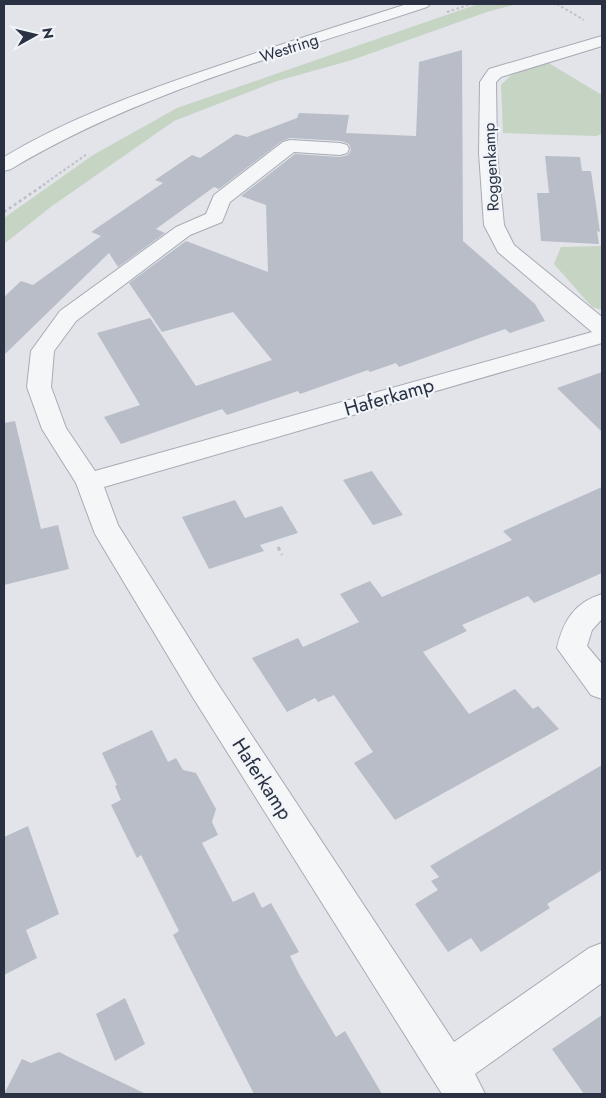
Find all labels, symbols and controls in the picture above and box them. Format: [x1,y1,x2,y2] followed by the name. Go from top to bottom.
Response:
[10,10,60,60] north arrow
[37,26,59,40] text: N
[257,28,321,68] street label: Westring
[477,122,505,212] street label: Roggenkamp
[341,370,437,424] street label: Haferkamp
[225,732,299,826] street label: Haferkamp

